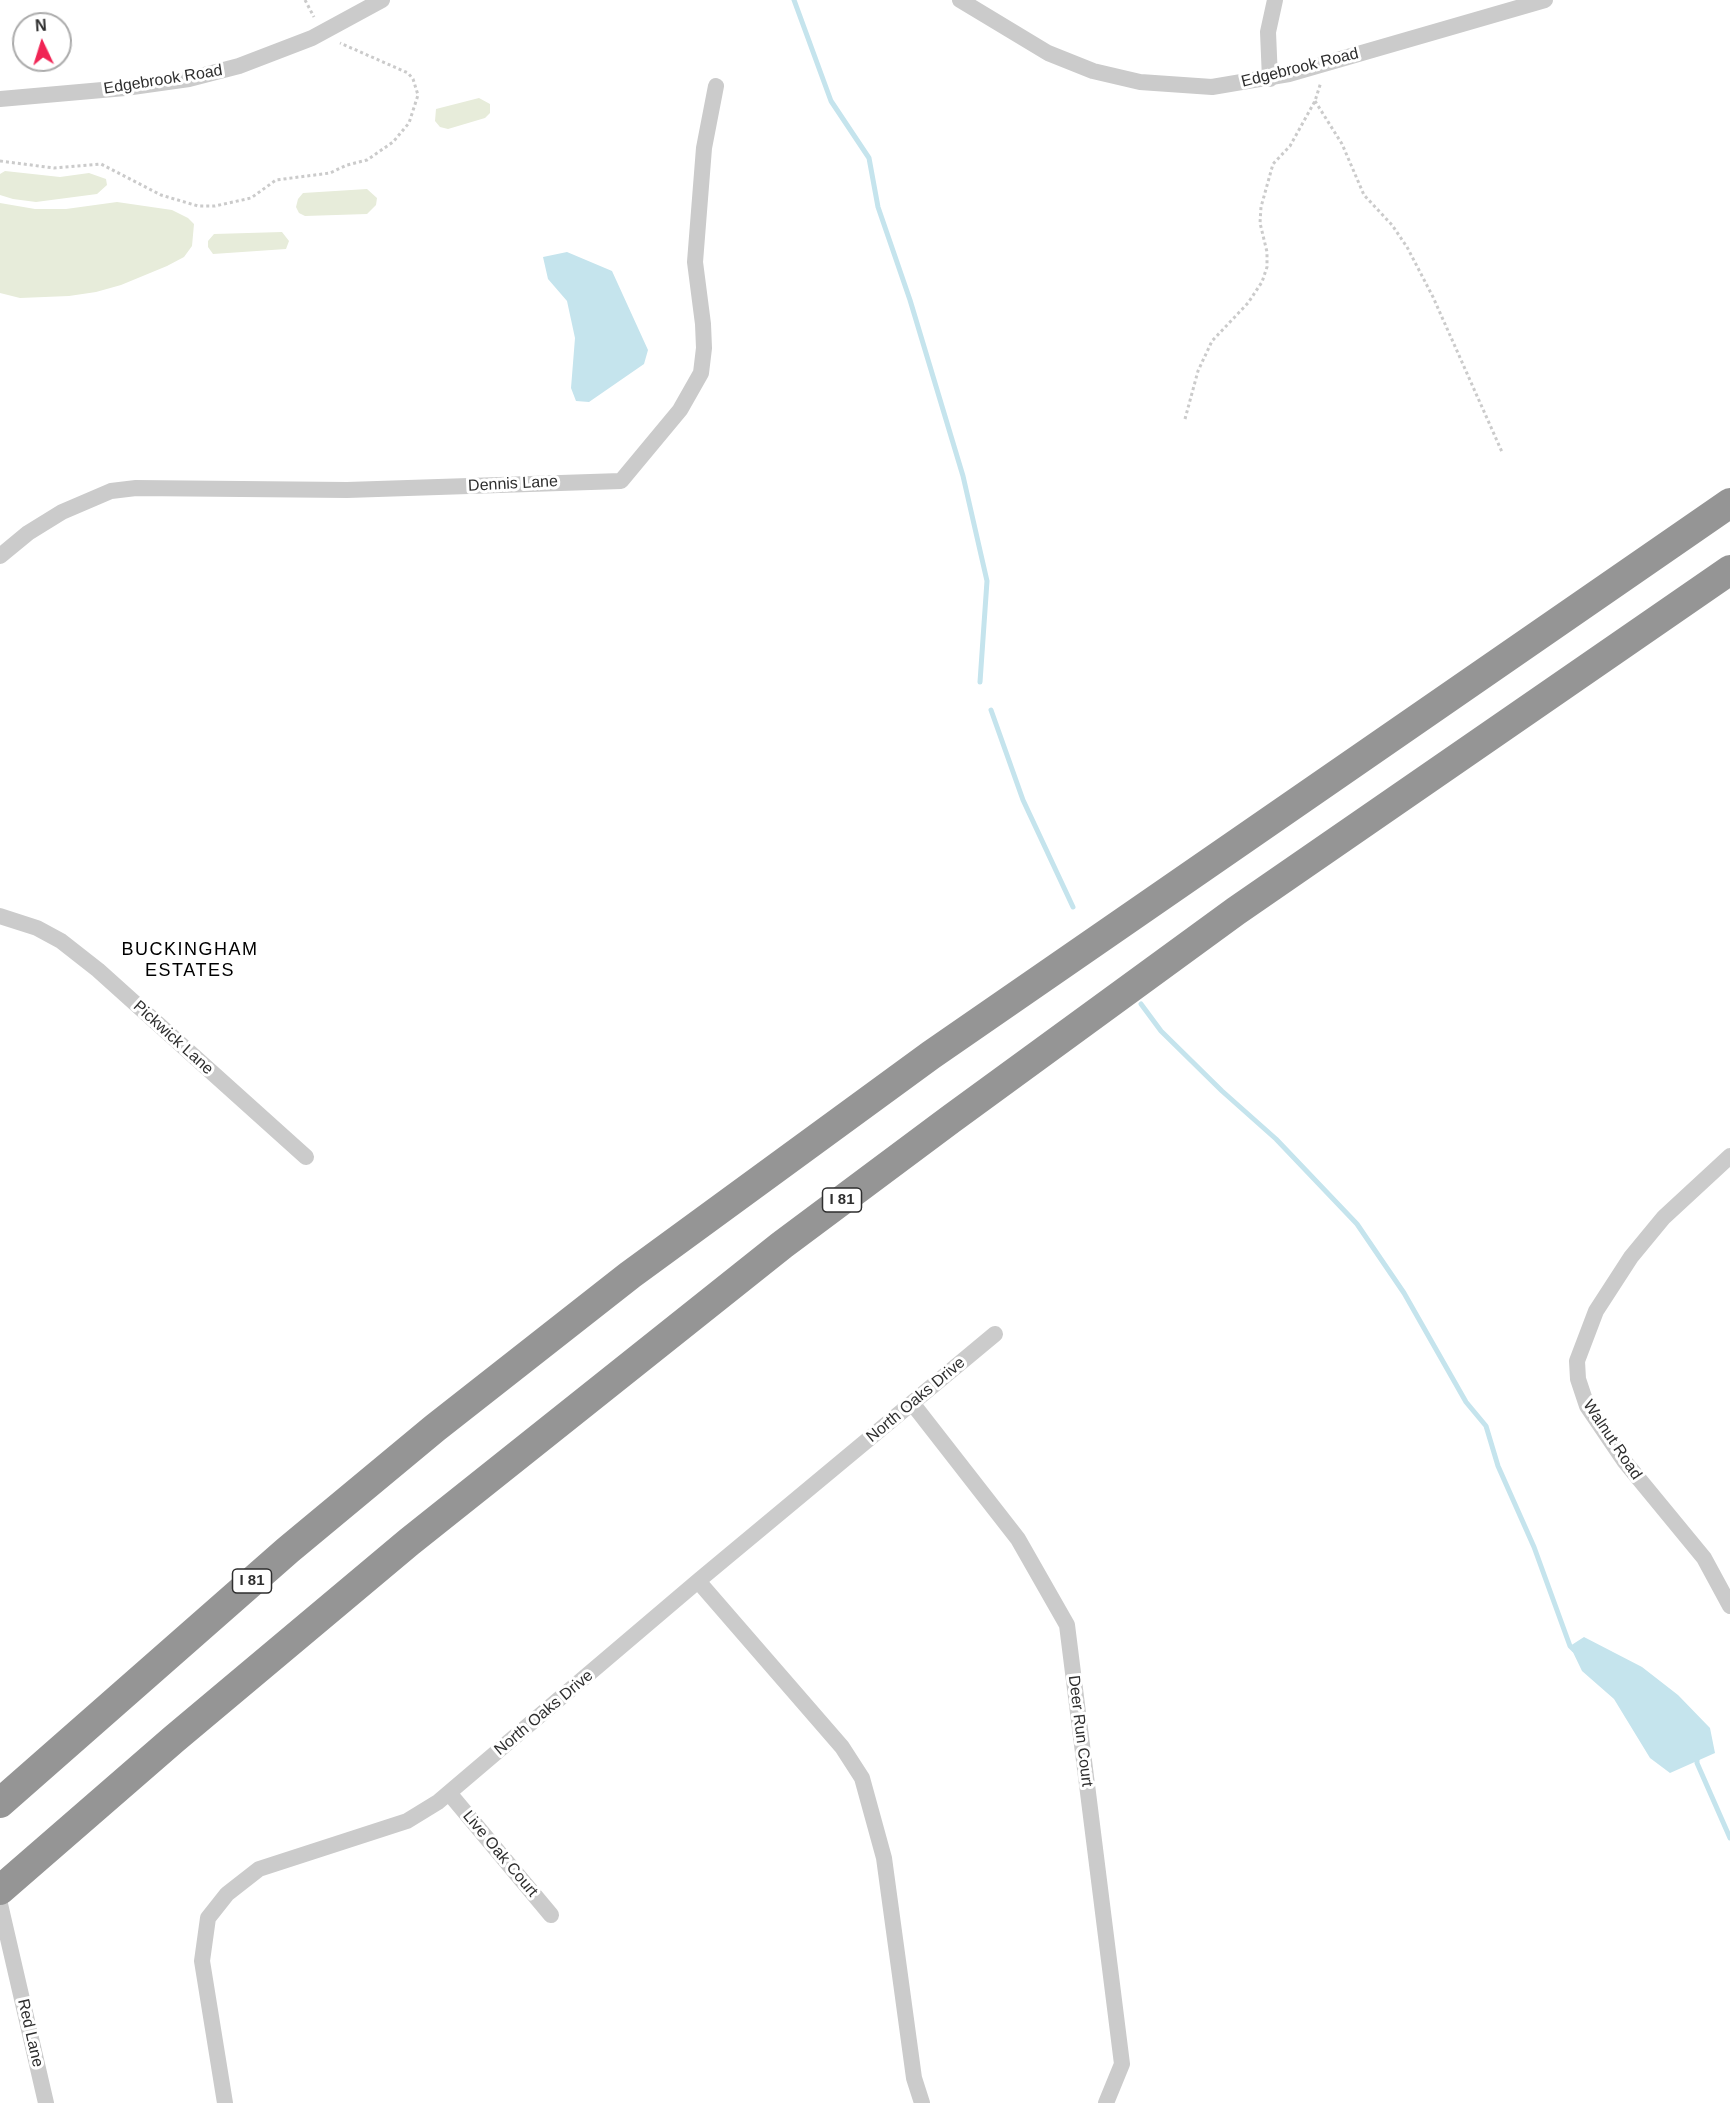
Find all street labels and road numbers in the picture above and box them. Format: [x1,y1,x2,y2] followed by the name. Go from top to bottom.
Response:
[1239,44,1361,92] street label: Edgebrook Road
[102,61,224,99] street label: Edgebrook Road
[468,472,558,496] street label: Dennis Lane
[129,997,217,1079] street label: Pickwick Lane
[822,1188,862,1212] road number: I 81
[863,1353,969,1447] street label: North Oaks Drive
[1578,1397,1646,1483] street label: Walnut Road
[232,1569,272,1593] road number: I 81
[491,1666,597,1760] street label: North Oaks Drive
[1064,1674,1096,1788] street label: Deer Run Court
[458,1807,542,1901] street label: Live Oak Court
[13,1997,47,2069] street label: Red Lane

